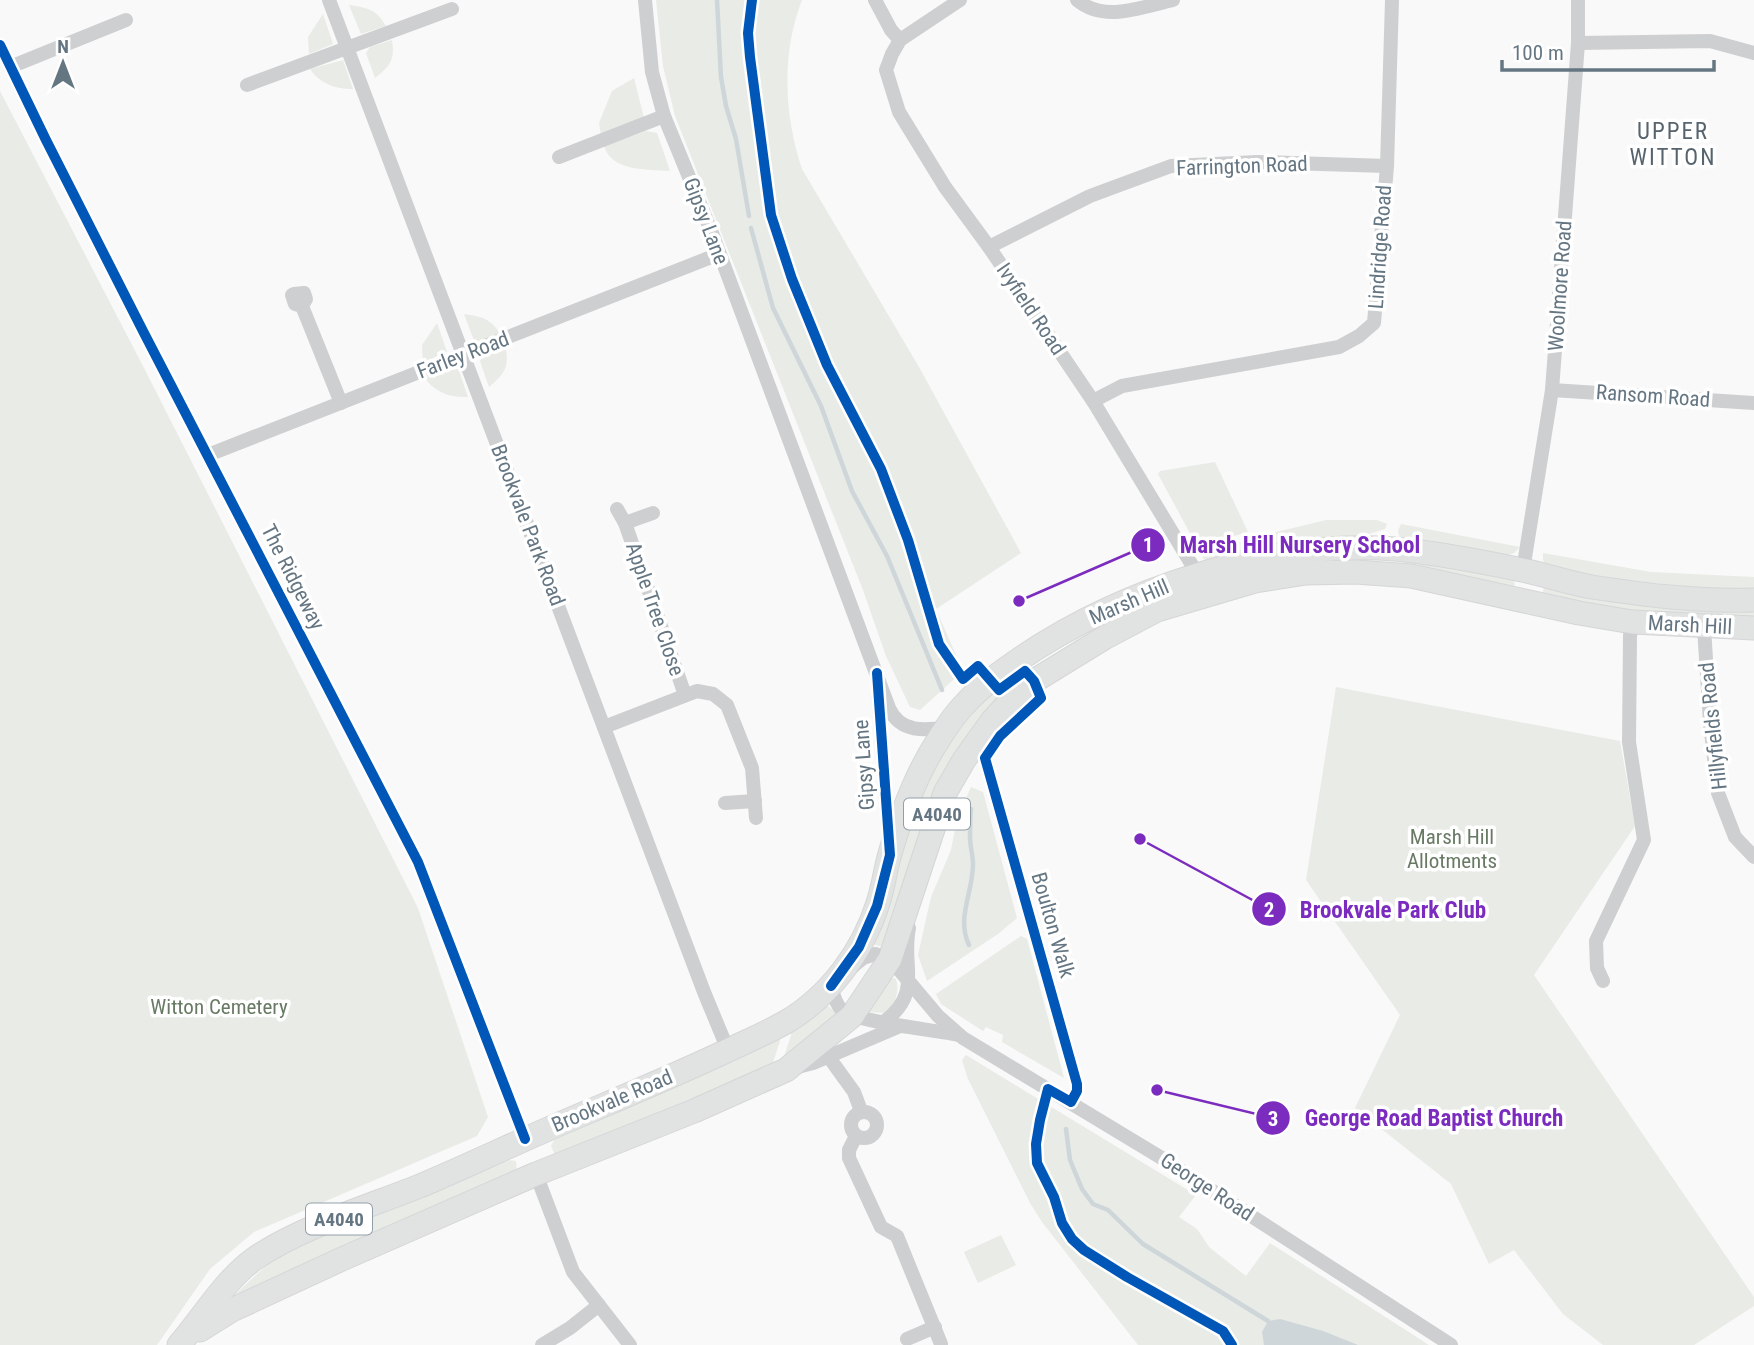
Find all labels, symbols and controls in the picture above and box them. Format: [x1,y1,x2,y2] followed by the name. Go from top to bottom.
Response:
[28,28,98,98] north arrow
[1502,28,1714,72] scale bar
[57,35,69,58] text: N
[1512,41,1564,65] text: 100 m
[1630,118,1716,171] district label: UPPER WITTON
[1176,152,1308,180] street label: Farrington Road
[679,174,734,268] street label: Gipsy Lane
[1364,184,1396,310] street label: Lindridge Road
[1543,220,1577,352] street label: Woolmore Road
[992,259,1070,359] street label: Ivyfield Road
[414,327,512,383] street label: Farley Road
[1595,380,1711,412] street label: Ransom Road
[486,441,570,609] street label: Brookvale Park Road
[256,520,330,634] street label: The Ridgeway
[1131,523,1435,567] callout: Marsh Hill Nursery School
[1180,532,1420,559] text: Marsh Hill Nursery School
[1143,533,1153,557] text: 1
[621,539,689,679] street label: Apple Tree Close
[1085,574,1173,630] street label: Marsh Hill
[1647,611,1733,639] street label: Marsh Hill
[1694,661,1732,791] street label: Hillyfields Road
[849,719,879,811] street label: Gipsy Lane
[904,799,970,830] road number: A4040
[1407,825,1497,873] park label: Marsh Hill Allotments
[1027,870,1080,981] street label: Boulton Walk
[1251,887,1501,931] callout: Brookvale Park Club
[1300,897,1486,924] text: Brookvale Park Club
[1264,898,1274,922] text: 2
[150,995,288,1019] park label: Witton Cemetery
[548,1065,676,1137] street label: Brookvale Road
[1256,1096,1577,1140] callout: George Road Baptist Church
[1305,1105,1563,1132] text: George Road Baptist Church
[1268,1107,1278,1131] text: 3
[1156,1148,1258,1226] street label: George Road
[306,1204,372,1234] road number: A4040

